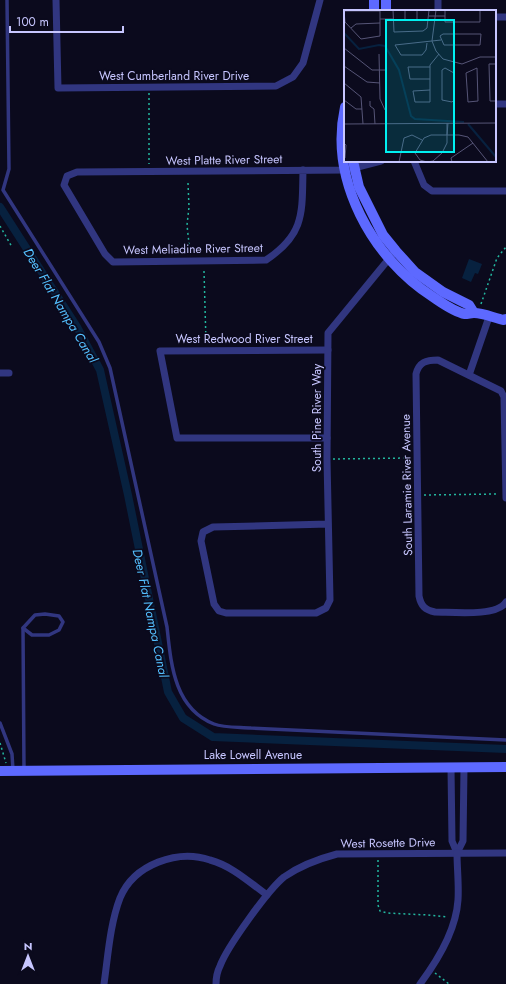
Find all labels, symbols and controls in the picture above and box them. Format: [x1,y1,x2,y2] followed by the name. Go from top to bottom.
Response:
[10,8,123,34] scale bar
[344,10,496,162] inset map
[16,13,49,31] text: 100 m
[99,67,249,85] street label: West Cumberland River Drive
[166,150,283,170] street label: West Platte River Street
[123,239,263,259] street label: West Meliadine River Street
[19,244,103,367] water label: Deer Flat Nampa Canal
[175,330,313,348] street label: West Redwood River Street
[308,363,326,472] street label: South Pine River Way
[397,414,417,556] street label: South Laramie River Avenue
[128,547,174,680] water label: Deer Flat Nampa Canal
[204,746,302,764] street label: Lake Lowell Avenue
[340,833,436,853] street label: West Rosette Drive
[8,936,48,976] north arrow
[24,938,32,954] text: N

